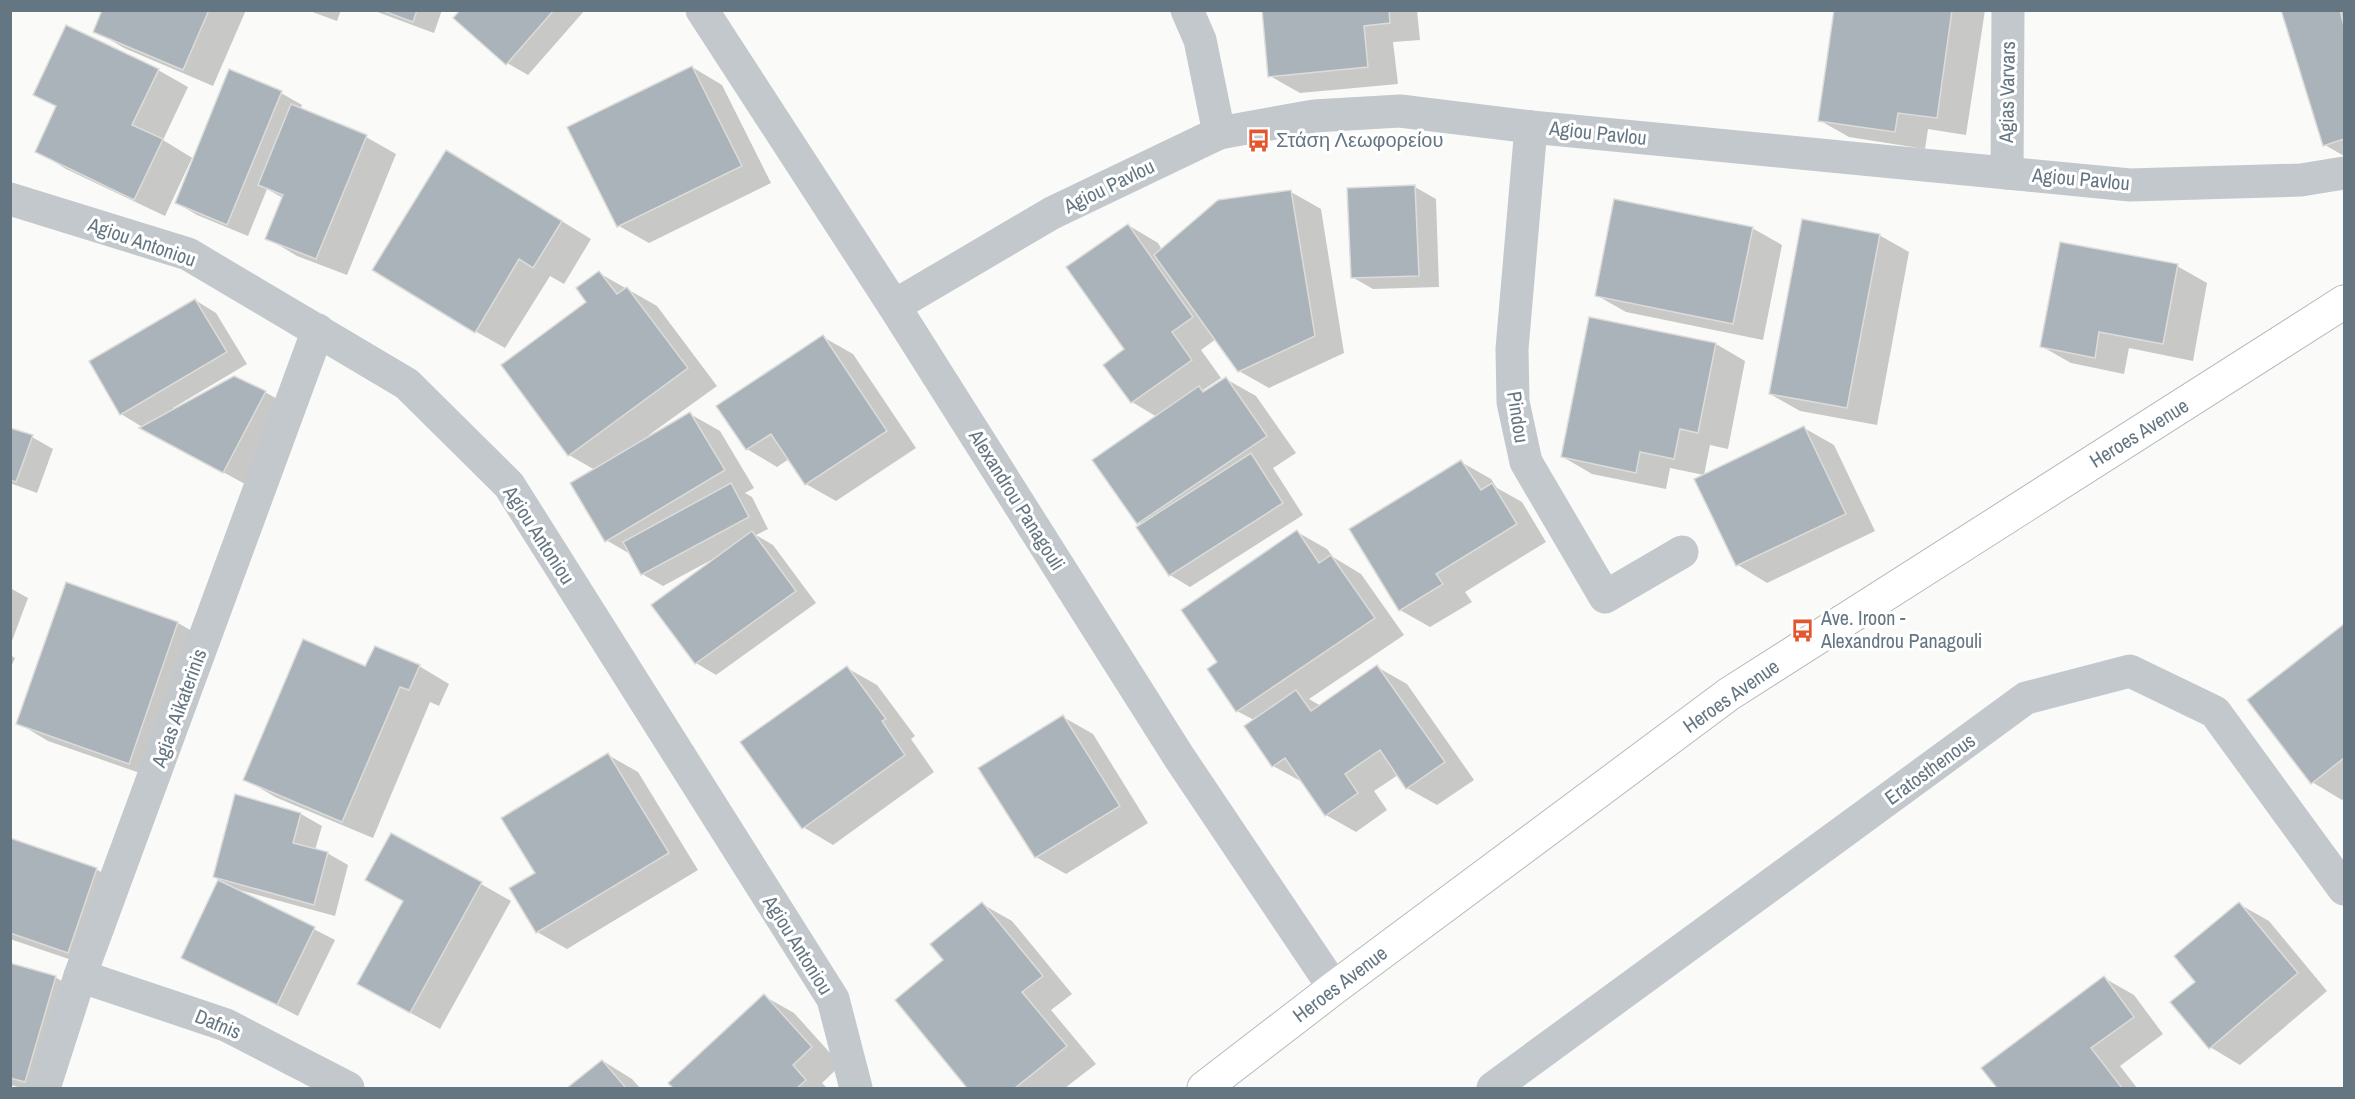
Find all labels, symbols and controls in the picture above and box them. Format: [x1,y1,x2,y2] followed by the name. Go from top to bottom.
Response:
[1992,41,2021,144] street label: Agias Varvars
[1547,114,1648,151] street label: Agiou Pavlou
[1276,126,1443,153] place label: Στάση Λεωφορείου
[1245,127,1271,153] bus stop icon: Στάση Λεωφορείου
[1058,152,1159,220] street label: Agiou Pavlou
[2030,161,2131,196] street label: Agiou Pavlou
[84,210,200,273] street label: Agiou Antoniou
[1501,389,1536,445] street label: Pindou
[2084,391,2193,474] street label: Heroes Avenue
[963,423,1072,575] street label: Alexandrou Panagouli
[497,479,581,589] street label: Agiou Antoniou
[1820,604,1982,654] place label: Ave. Iroon - Alexandrou Panagouli
[1790,617,1816,643] bus stop icon: Ave. Iroon - Alexandrou Panagouli
[144,645,212,772] street label: Agias Aikaterinis
[1677,652,1784,739] street label: Heroes Avenue
[1879,727,1980,811] street label: Eratosthenous
[757,889,840,999] street label: Agiou Antoniou
[1287,939,1392,1028] street label: Heroes Avenue
[191,1002,245,1045] street label: Dafnis

